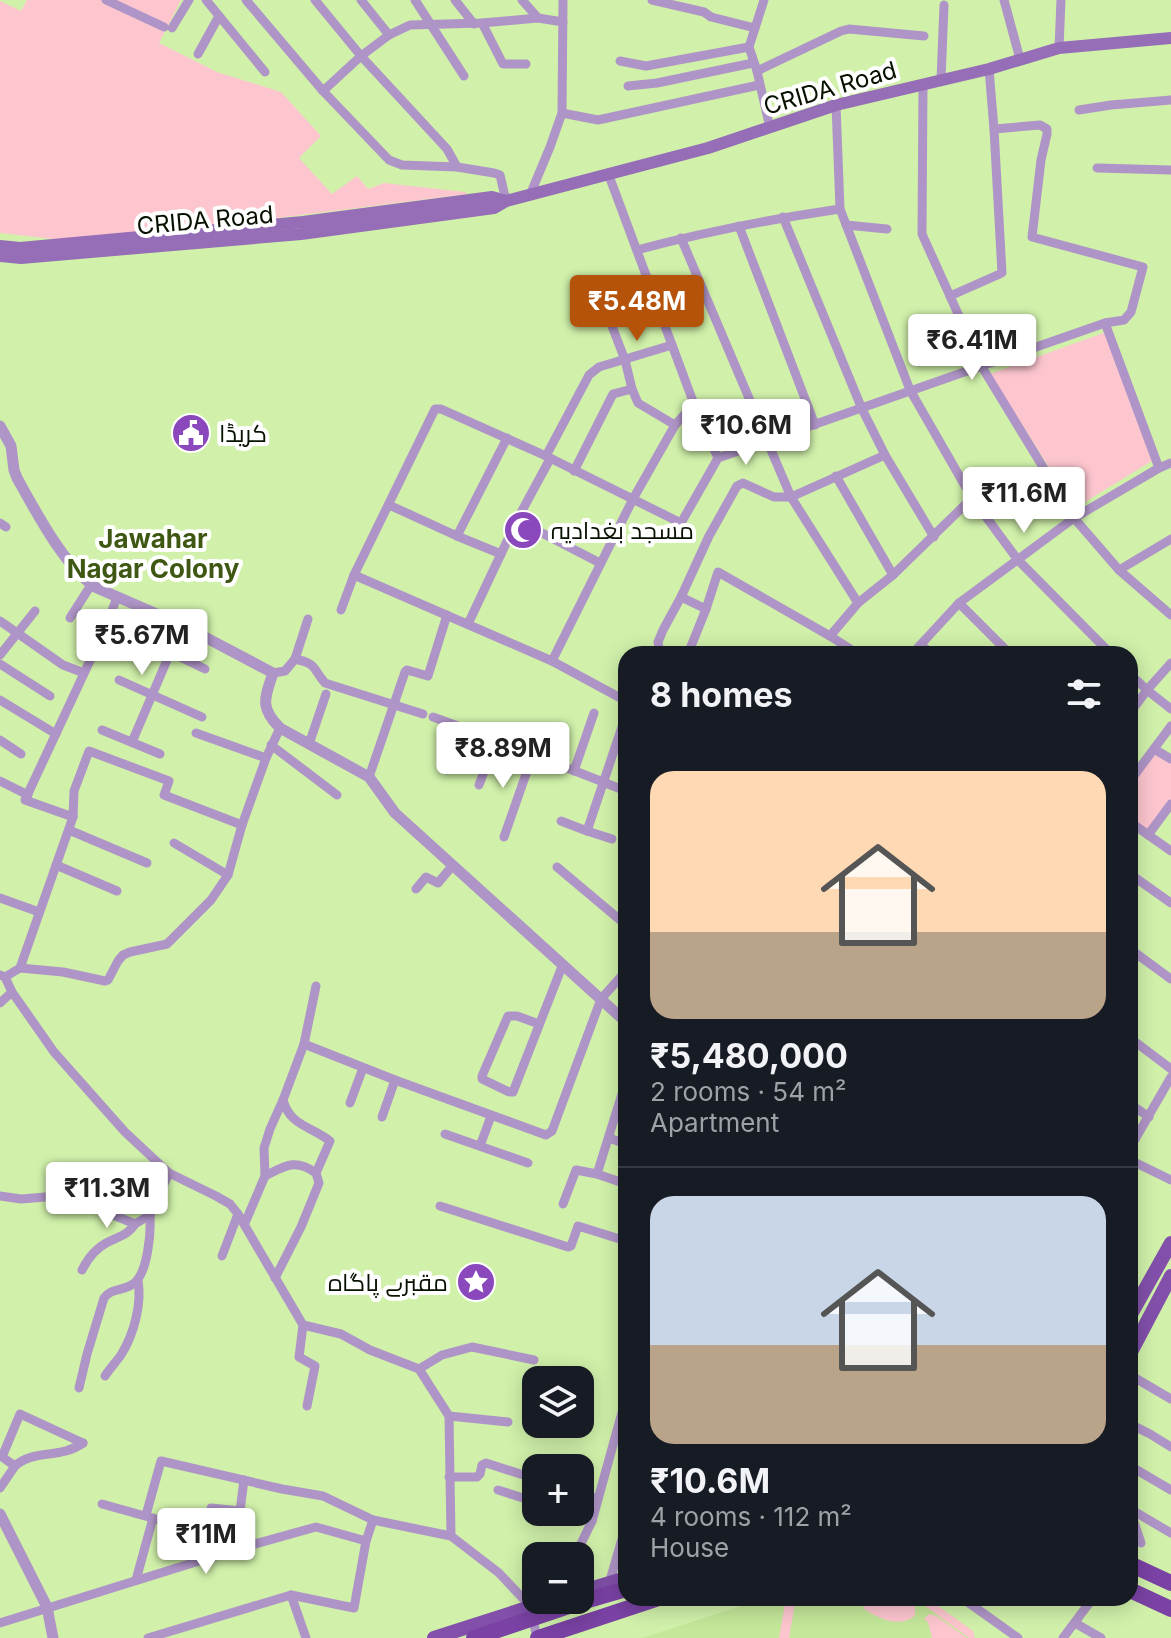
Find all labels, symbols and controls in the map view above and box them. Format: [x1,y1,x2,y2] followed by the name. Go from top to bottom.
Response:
[760,55,900,121] street label: CRIDA Road
[135,200,275,240] street label: CRIDA Road
[572,275,702,343] pin: ₹5.48M
[588,285,686,316] text: ₹5.48M
[907,314,1037,382] pin: ₹6.41M
[926,324,1018,355] text: ₹6.41M
[681,399,811,467] pin: ₹10.6M
[700,409,792,440] text: ₹10.6M
[170,412,212,454] public building icon: کریڈا
[219,419,267,448] place label: کریڈا
[959,467,1089,535] pin: ₹11.6M
[981,477,1067,508] text: ₹11.6M
[502,509,544,551] mosque icon: مسجد بغدادیہ
[551,516,694,545] place label: مسجد بغدادیہ
[67,523,240,584] district label: Jawahar Nagar Colony
[77,609,207,677] pin: ₹5.67M
[94,619,190,650] text: ₹5.67M
[1062,672,1106,716] icon: filters
[650,674,793,715] text: 8 homes
[438,722,568,790] pin: ₹8.89M
[454,732,552,763] text: ₹8.89M
[806,823,950,967] icon: home
[650,1035,848,1076] text: ₹5,480,000
[650,1076,847,1107] text: 2 rooms · 54 m²
[650,1107,779,1138] text: Apartment
[42,1162,172,1230] pin: ₹11.3M
[64,1172,150,1203] text: ₹11.3M
[806,1248,950,1392] icon: home
[455,1261,497,1303] place icon: مقبرے پاگاہ
[328,1268,448,1299] place label: مقبرے پاگاہ
[522,1366,594,1614] map controls
[522,1366,594,1438] button: layers
[522,1454,594,1526] button: +
[650,1460,770,1501] text: ₹10.6M
[650,1501,852,1532] text: 4 rooms · 112 m²
[159,1508,253,1576] pin: ₹11M
[175,1518,237,1549] text: ₹11M
[650,1532,729,1563] text: House
[522,1542,594,1614] button: −

